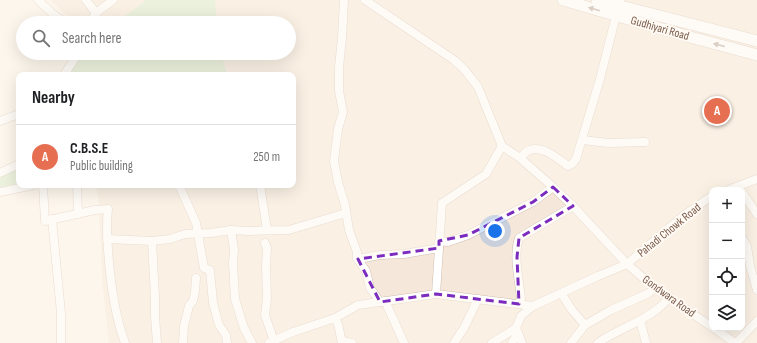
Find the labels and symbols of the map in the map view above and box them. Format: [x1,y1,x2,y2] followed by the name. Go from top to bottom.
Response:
[588,6,600,12] one-way arrow
[629,13,691,44] street label: Gudhiyari Road
[713,42,725,48] one-way arrow
[704,96,730,126] pin: A
[634,200,704,261] street label: Pahadi Chowk Road
[485,221,505,241] your location
[639,272,698,321] street label: Gondwara Road

